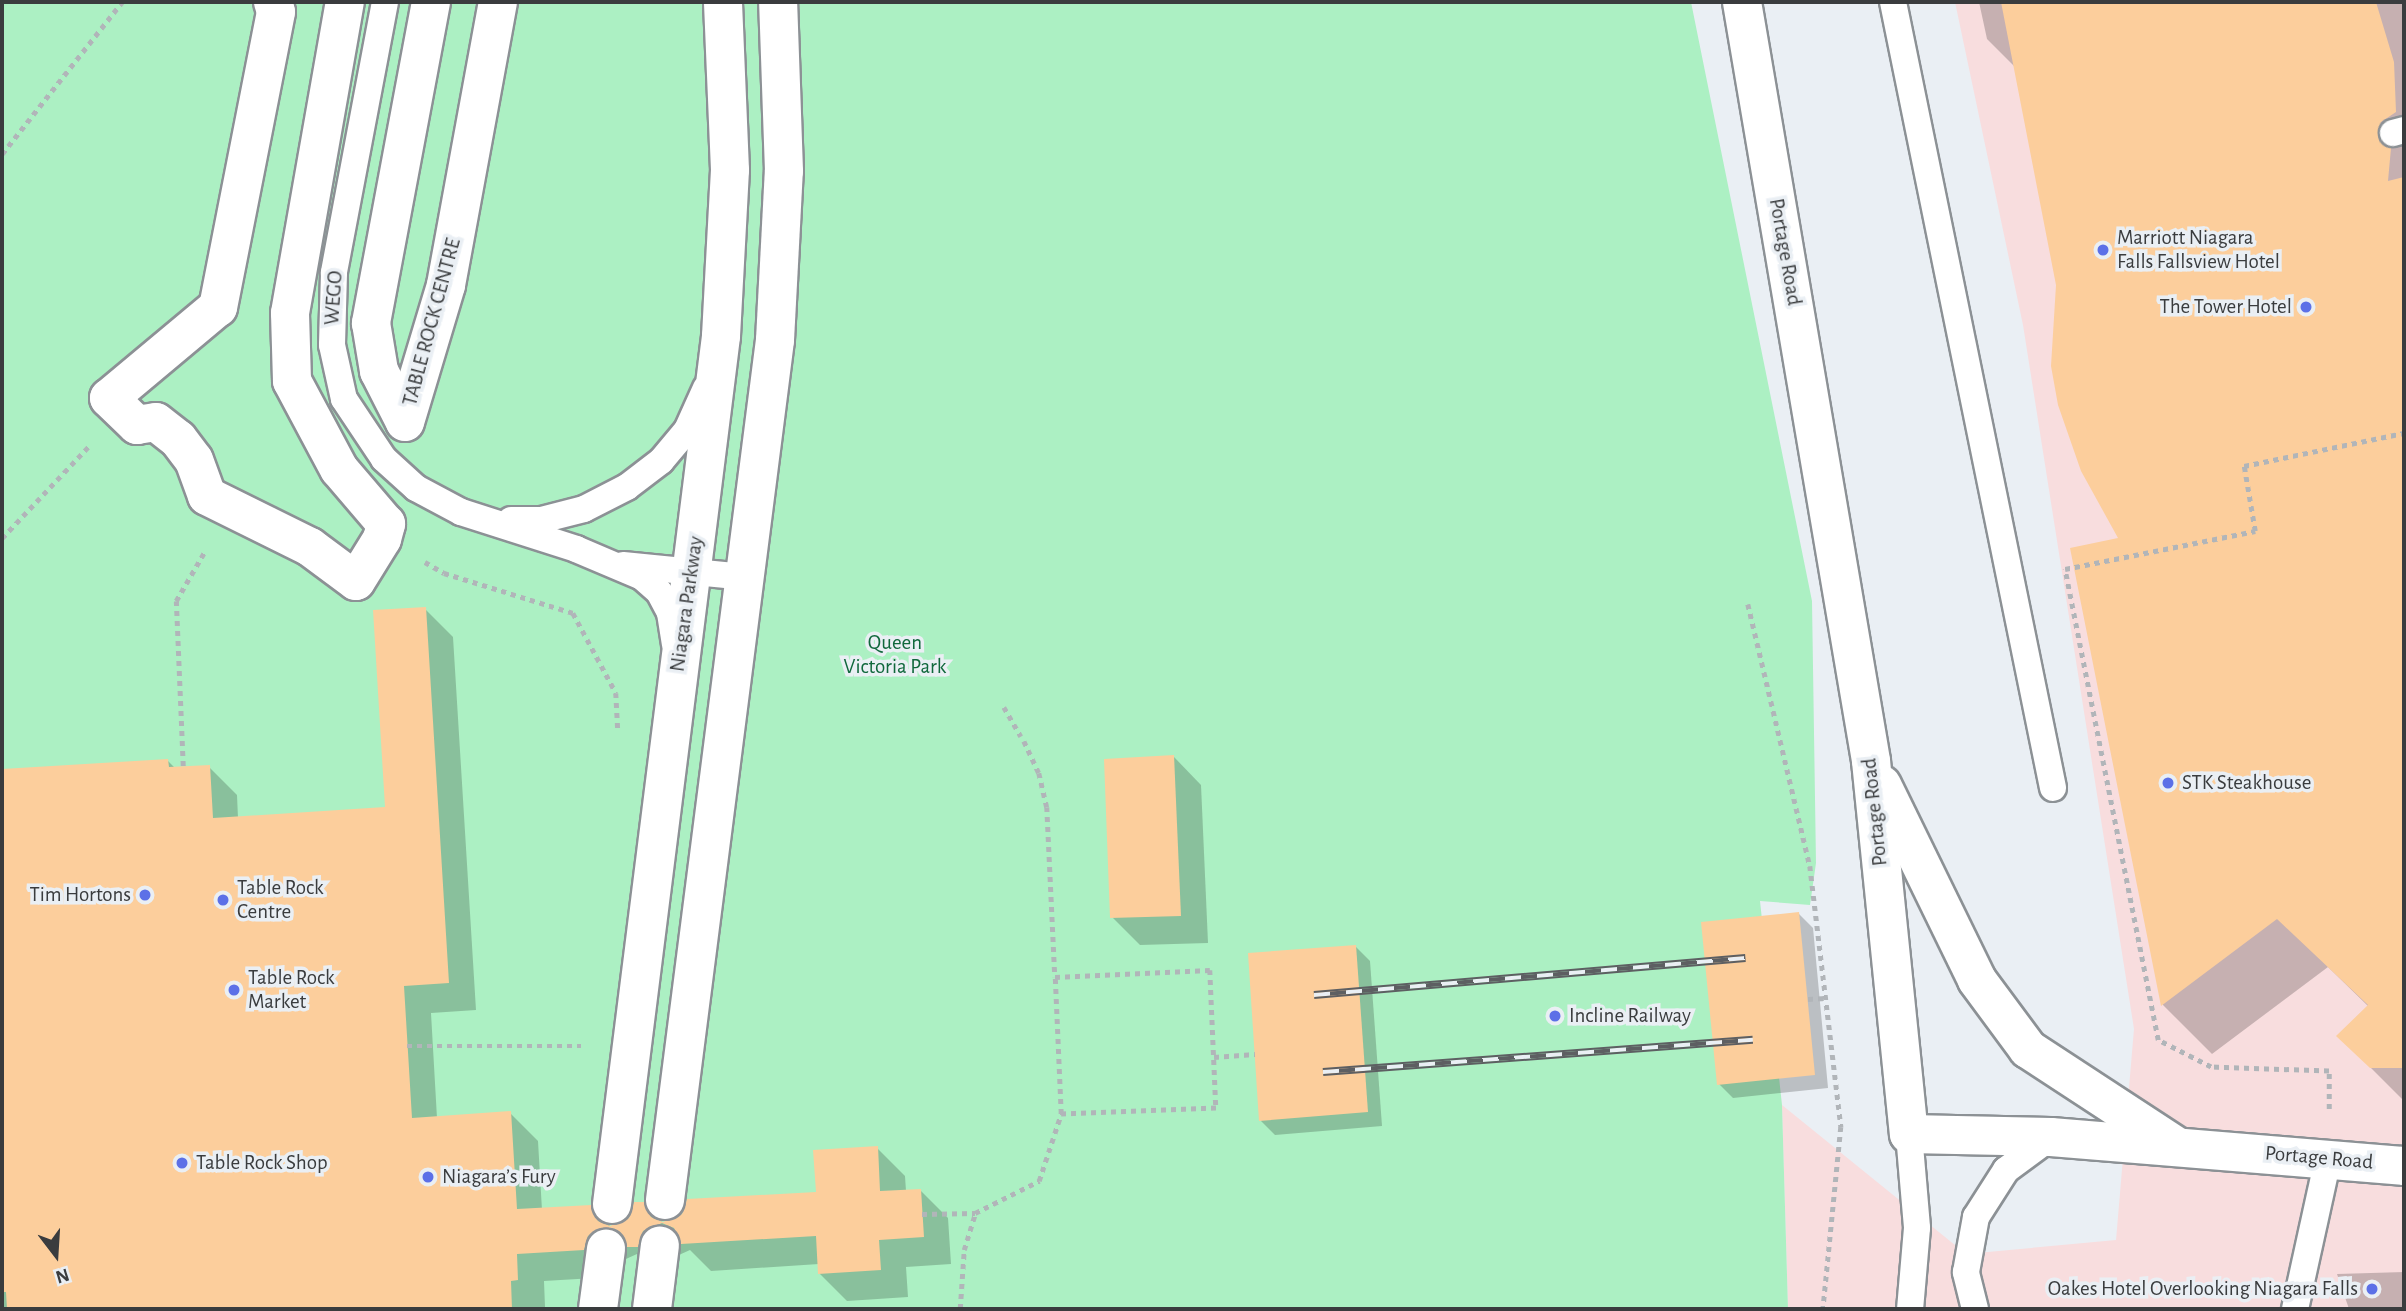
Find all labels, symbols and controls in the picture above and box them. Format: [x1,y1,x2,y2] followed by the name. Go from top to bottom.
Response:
[1763,196,1807,308] street label: Portage Road
[2117,225,2280,275] place label: Marriott Niagara Falls Fallsview Hotel
[397,235,467,409] street label: TABLE ROCK CENTRE
[2095,242,2111,258] marker: Marriott Niagara Falls Fallsview Hotel
[320,270,348,326] street label: WEGO
[2160,294,2292,320] place label: The Tower Hotel
[2298,299,2314,315] marker: The Tower Hotel
[665,535,709,673] street label: Niagara Parkway
[844,630,946,680] park label: Queen Victoria Park
[1857,757,1893,867] street label: Portage Road
[2182,770,2311,796] place label: STK Steakhouse
[2160,775,2176,791] marker: STK Steakhouse
[237,875,324,925] place label: Table Rock Centre
[29,882,131,908] place label: Tim Hortons
[137,887,153,903] marker: Tim Hortons
[215,892,231,908] marker: Table Rock Centre
[248,965,335,1015] place label: Table Rock Market
[226,982,242,998] marker: Table Rock Market
[1569,1003,1691,1029] place label: Incline Railway
[1547,1008,1563,1024] marker: Incline Railway
[2264,1141,2374,1175] street label: Portage Road
[196,1150,328,1176] place label: Table Rock Shop
[174,1155,190,1171] marker: Table Rock Shop
[442,1164,556,1190] place label: Niagara’s Fury
[420,1169,436,1185] marker: Niagara’s Fury
[21,1220,91,1290] north arrow
[53,1265,71,1287] text: N
[2048,1276,2358,1302] place label: Oakes Hotel Overlooking Niagara Falls
[2364,1281,2380,1297] marker: Oakes Hotel Overlooking Niagara Falls

